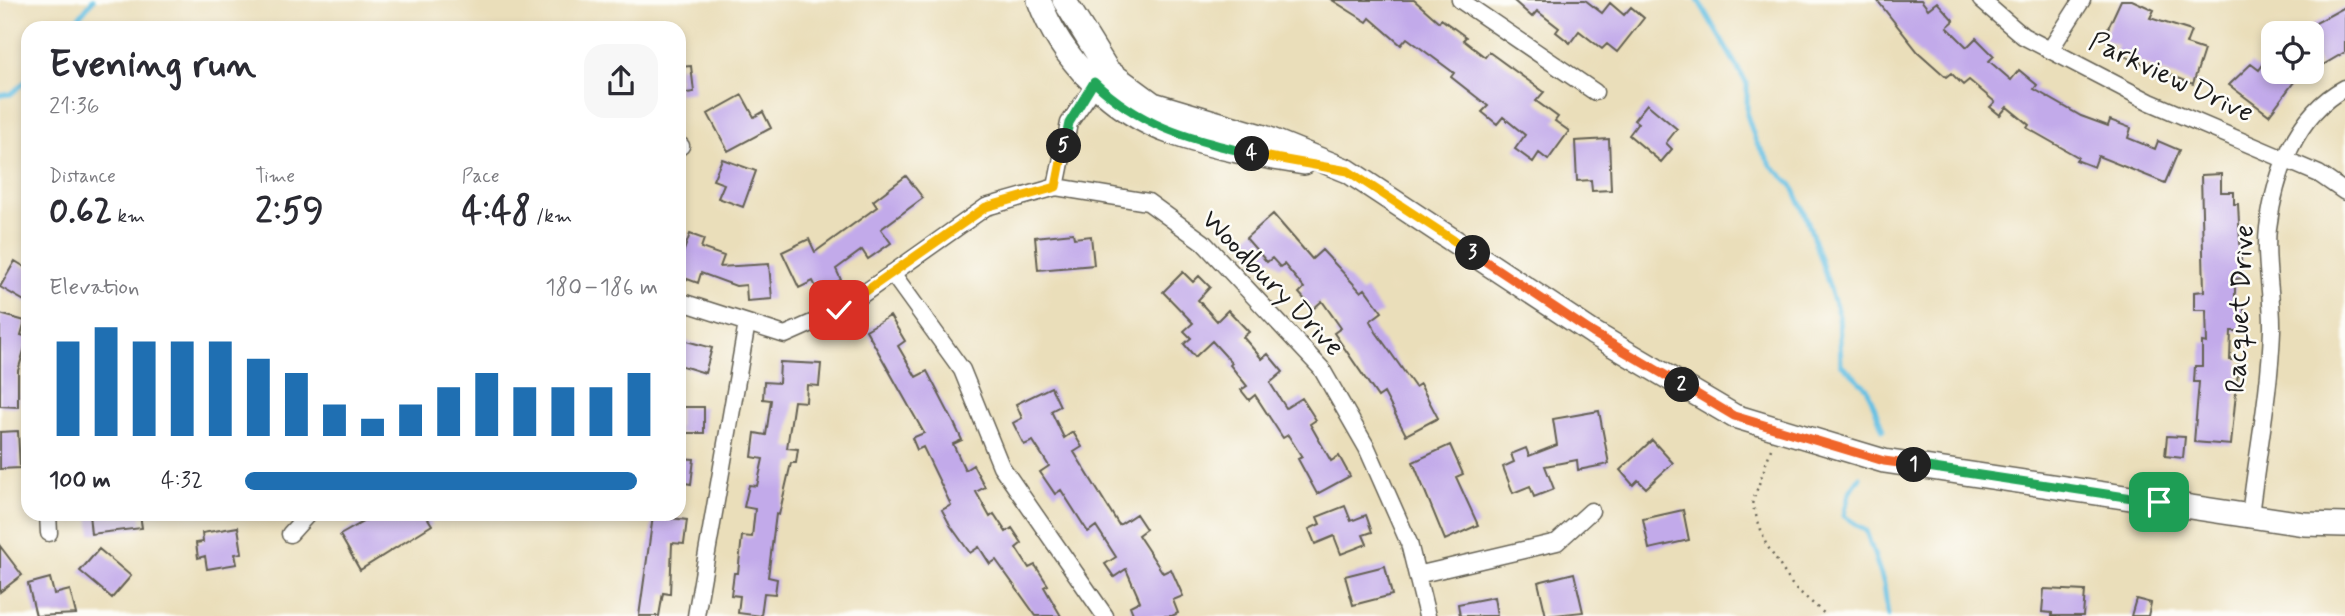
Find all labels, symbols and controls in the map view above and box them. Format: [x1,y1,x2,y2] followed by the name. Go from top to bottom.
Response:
[2261,21,2324,84] map controls
[2261,21,2324,84] button: locate
[2082,24,2260,132] street label: Parkview Drive
[49,41,256,90] text: Evening run
[584,44,658,118] button: share
[49,92,99,122] text: 21:36
[1046,128,1082,164] pin: 5
[1058,133,1069,158] text: 5
[1234,136,1270,172] pin: 4
[1246,141,1257,166] text: 4
[49,164,116,189] text: Distance
[255,164,295,189] text: Time
[462,164,499,189] text: Pace
[49,189,112,235] text: 0.62
[255,189,324,235] text: 2:59
[462,189,531,235] text: 4:48
[1192,202,1352,366] street label: Woodbury Drive
[112,204,145,229] text: km
[531,204,572,229] text: /km
[2218,224,2264,394] street label: Racquet Drive
[1456,236,1490,270] pin: 3
[1468,240,1477,265] text: 3
[49,273,140,303] text: Elevation
[545,273,658,303] text: 180–186 m
[809,280,869,340] pin
[820,291,858,329] icon: check
[1664,368,1700,402] pin: 2
[1677,372,1686,397] text: 2
[1896,448,1932,482] pin: 1
[1909,452,1918,477] text: 1
[49,466,111,496] text: 100 m
[161,466,203,496] text: 4:32
[2129,472,2189,532] pin
[2140,483,2178,521] icon: arrive

